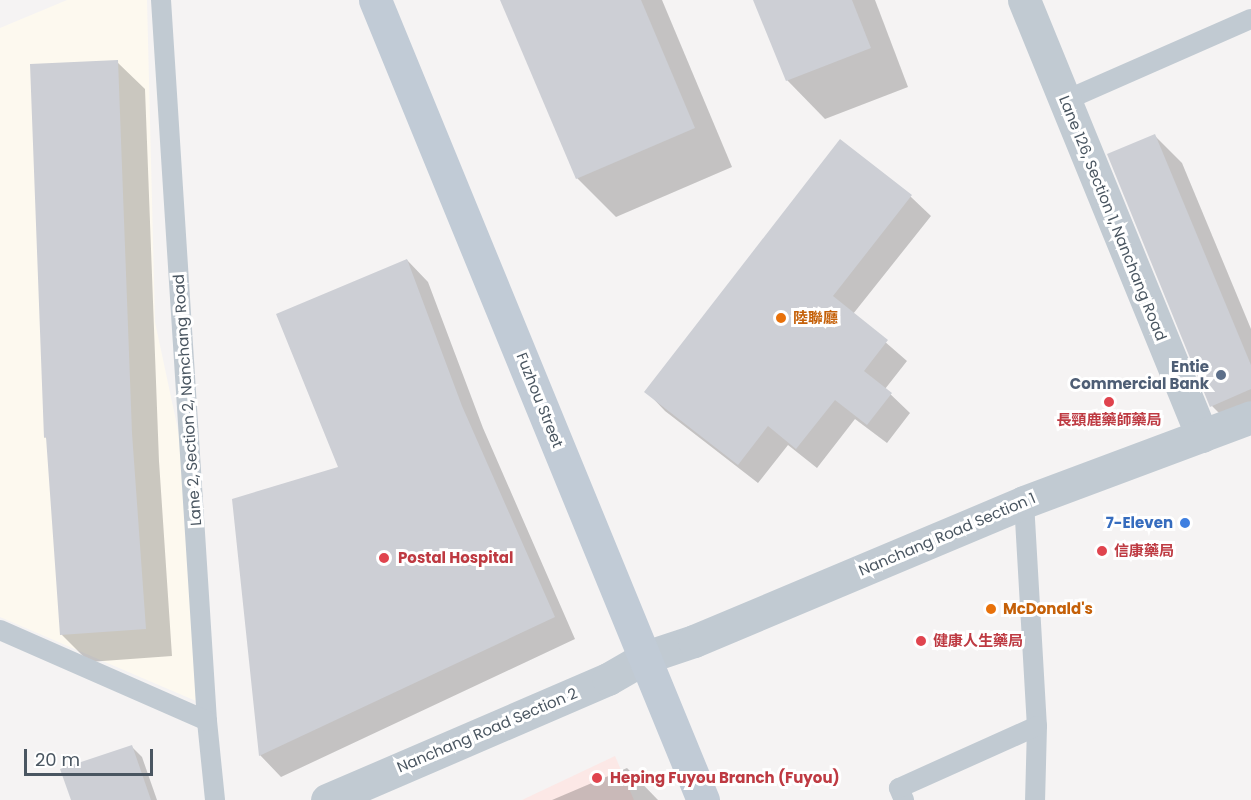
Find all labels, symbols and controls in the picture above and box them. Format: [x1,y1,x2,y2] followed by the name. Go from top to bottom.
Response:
[1055,93,1171,343] street label: Lane 126, Section 1, Nanchang Road
[169,274,205,526] street label: Lane 2, Section 2, Nanchang Road
[793,309,838,327] place label: 陸聯廳
[774,311,788,325] marker: 陸聯廳
[513,350,567,450] street label: Fuzhou Street
[1070,357,1209,392] place label: Entie Commercial Bank
[1214,368,1228,382] marker: Entie Commercial Bank
[1102,395,1116,409] marker: 長頸鹿藥師藥局
[1057,411,1161,429] place label: 長頸鹿藥師藥局
[856,489,1038,579] street label: Nanchang Road Section 1
[1106,514,1173,532] place label: 7-Eleven
[1178,516,1192,530] marker: 7-Eleven
[1114,542,1174,560] place label: 信康藥局
[1095,544,1109,558] marker: 信康藥局
[375,549,393,567] marker: Postal Hospital
[398,549,513,567] place label: Postal Hospital
[1003,600,1093,618] place label: McDonald's
[984,602,998,616] marker: McDonald's
[933,632,1023,650] place label: 健康人生藥局
[914,634,928,648] marker: 健康人生藥局
[394,684,580,776] street label: Nanchang Road Section 2
[27,737,156,775] scale bar
[35,747,80,772] text: 20 m
[588,769,606,787] marker: Heping Fuyou Branch (Fuyou)
[610,769,840,787] place label: Heping Fuyou Branch (Fuyou)

